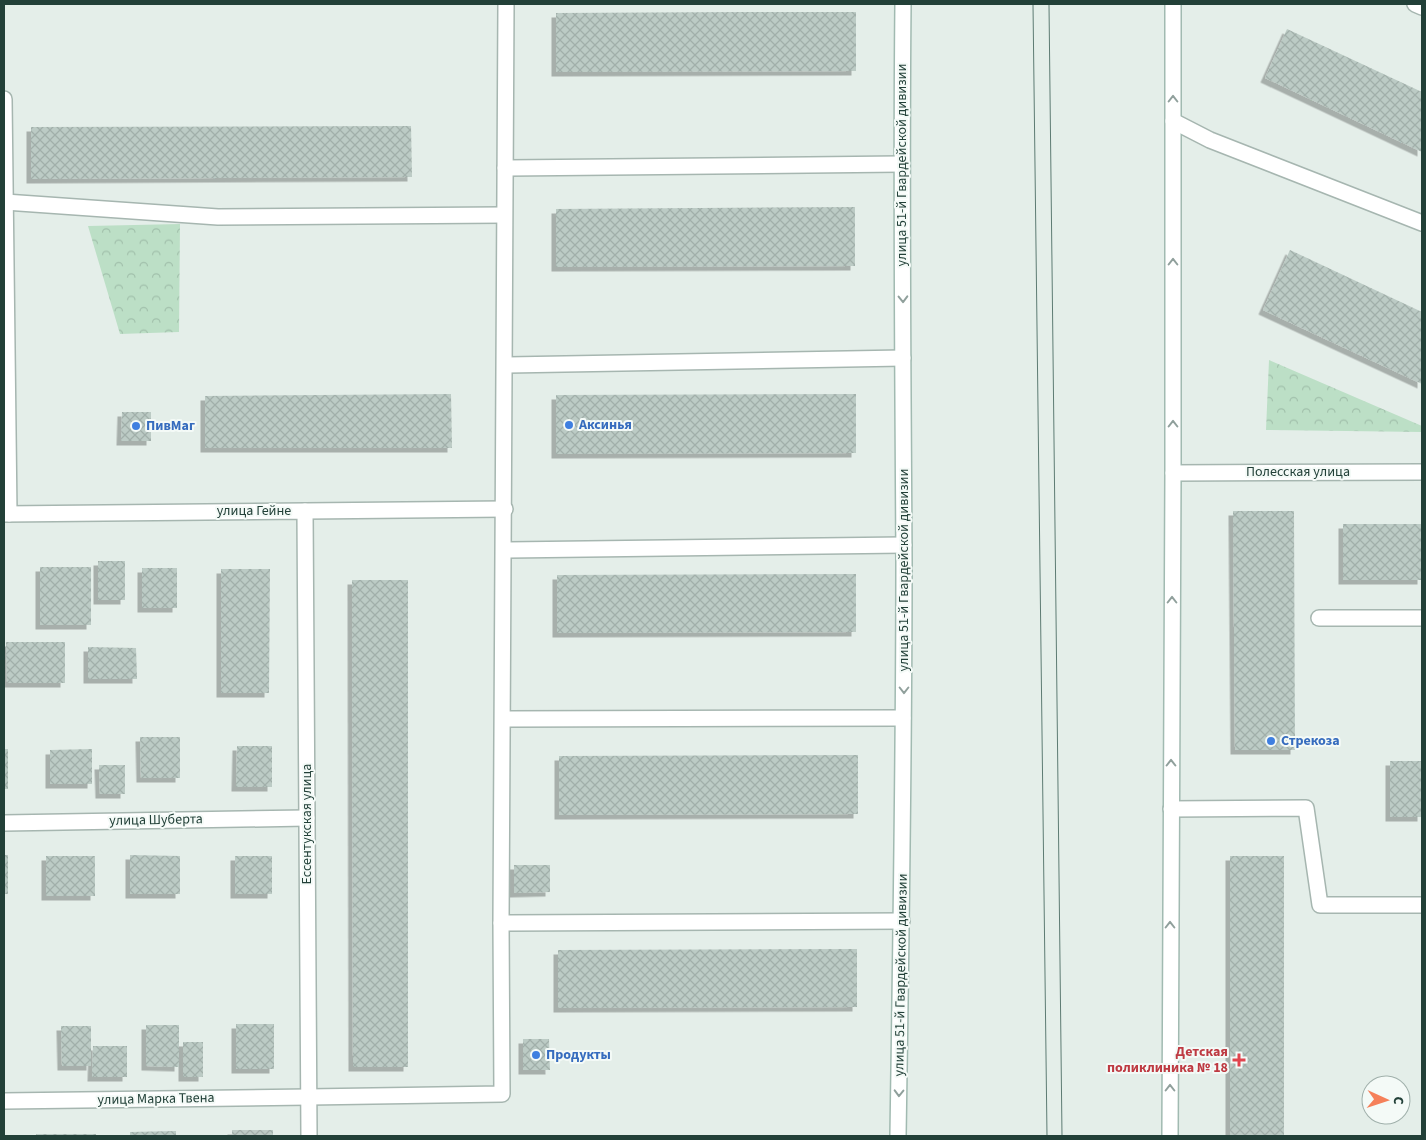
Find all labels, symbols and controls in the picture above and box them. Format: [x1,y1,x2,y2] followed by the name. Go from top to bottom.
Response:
[892,64,912,266] street label: улица 51-й Гвардейской дивизии
[1168,95,1178,103] one-way arrow
[1168,258,1178,266] one-way arrow
[898,296,908,303] one-way arrow
[578,415,632,435] place label: Аксинья
[146,416,195,436] place label: ПивМаг
[563,419,575,431] marker: Аксинья
[130,420,142,432] marker: ПивМаг
[1168,420,1178,428] one-way arrow
[1246,462,1350,482] street label: Полесская улица
[894,469,914,671] street label: улица 51-й Гвардейской дивизии
[217,501,291,521] street label: улица Гейне
[1167,596,1178,604] one-way arrow
[898,687,909,695] one-way arrow
[1281,731,1340,751] place label: Стрекоза
[1265,735,1277,747] marker: Стрекоза
[1166,758,1177,766] one-way arrow
[297,764,317,884] street label: Ессентукская улица
[109,809,203,831] street label: улица Шуберта
[889,873,913,1077] street label: улица 51-й Гвардейской дивизии
[1165,921,1175,928] one-way arrow
[1107,1042,1228,1078] place label: Детская поликлиника № 18
[546,1045,611,1065] place label: Продукты
[530,1049,542,1061] marker: Продукты
[1232,1053,1246,1067] marker: Детская поликлиника № 18
[1361,1075,1411,1125] north arrow
[1165,1083,1175,1091] one-way arrow
[97,1088,215,1110] street label: улица Марка Твена
[894,1090,904,1097] one-way arrow
[1388,1096,1408,1105] text: С

